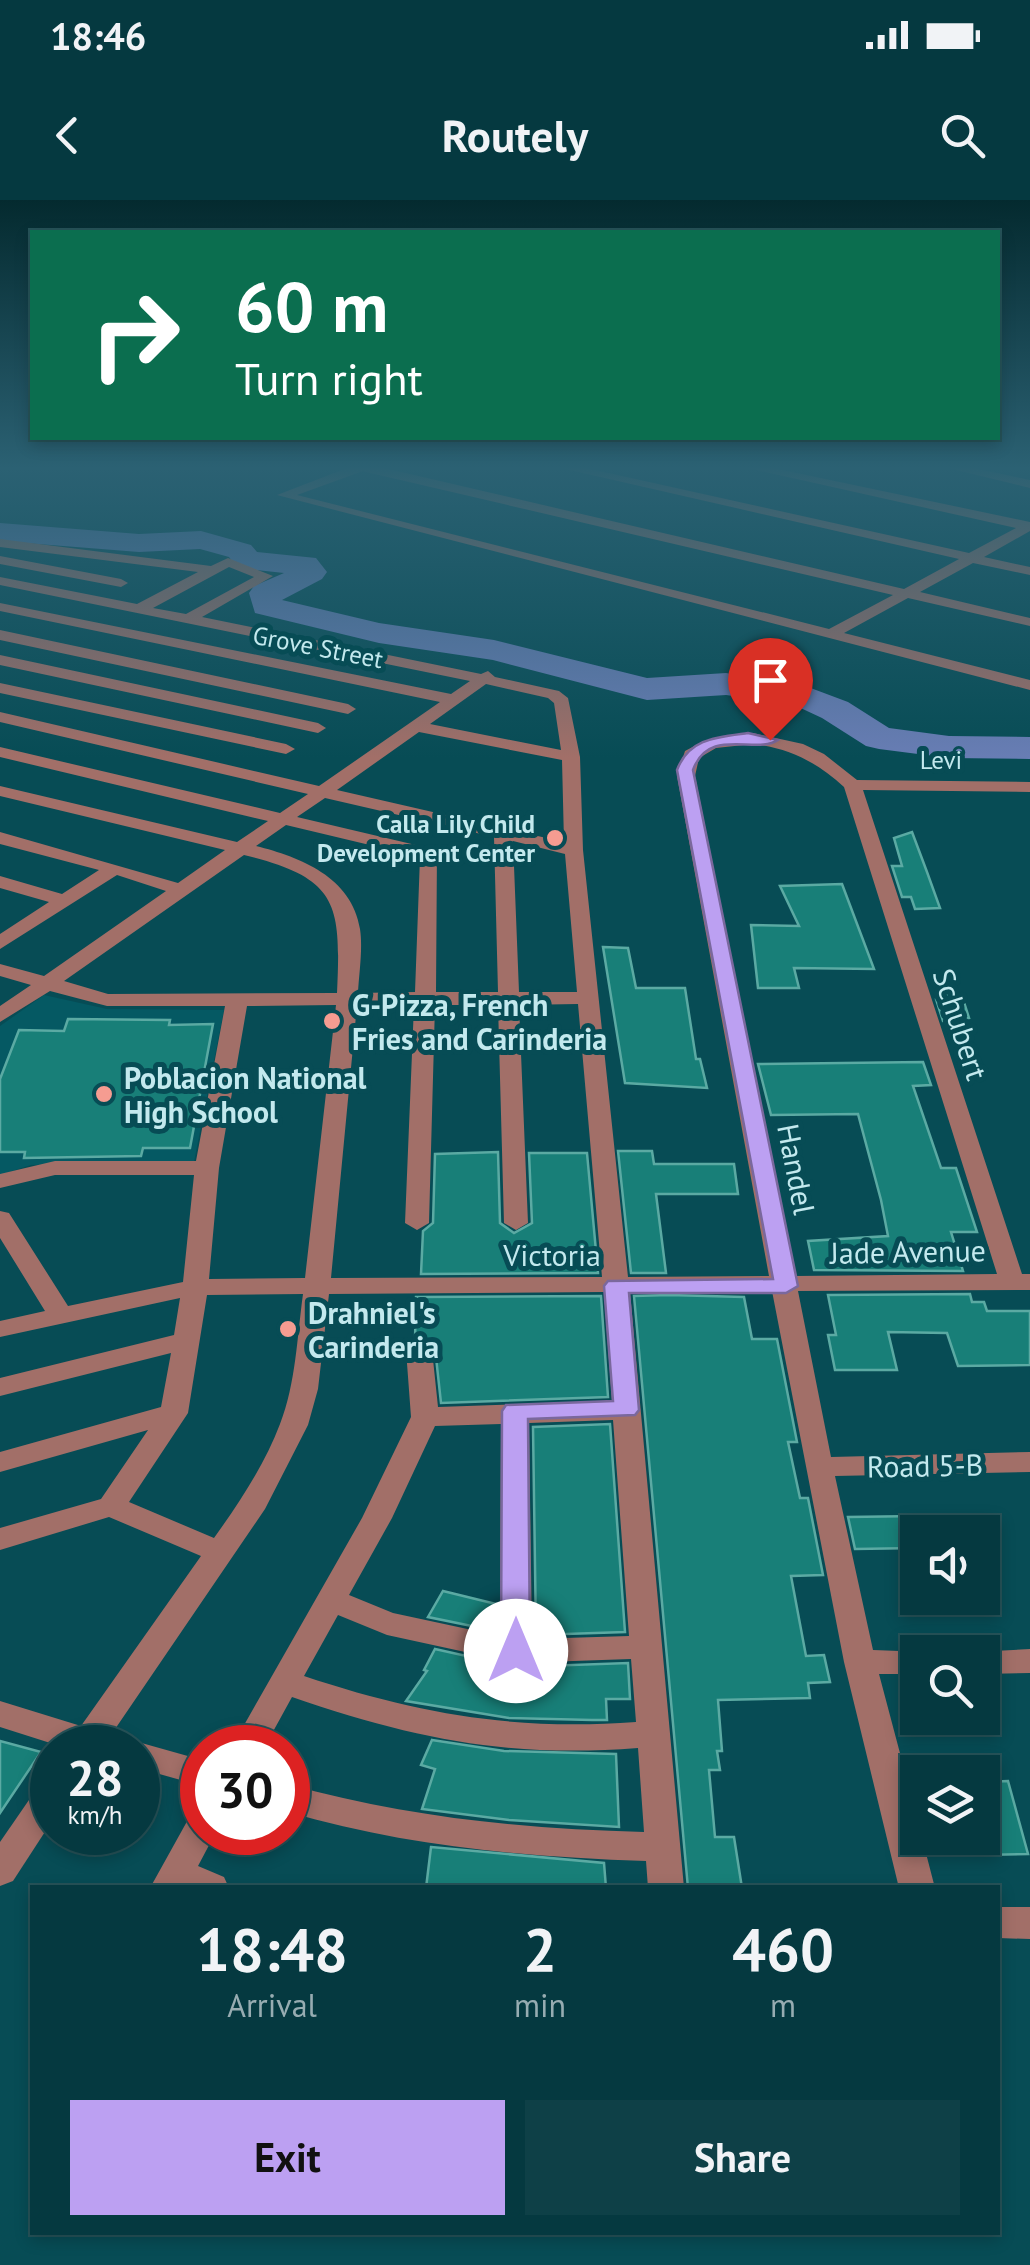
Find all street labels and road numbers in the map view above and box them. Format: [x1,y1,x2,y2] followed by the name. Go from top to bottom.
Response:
[250,619,386,675] street label: Grove Street
[920,744,962,776] street label: Levi
[925,963,997,1085] street label: Schubert
[769,1120,825,1218] street label: Handel
[828,1230,986,1272] street label: Jade Avenue
[502,1235,601,1274] street label: Victoria
[867,1444,983,1486] street label: Road 5-B

